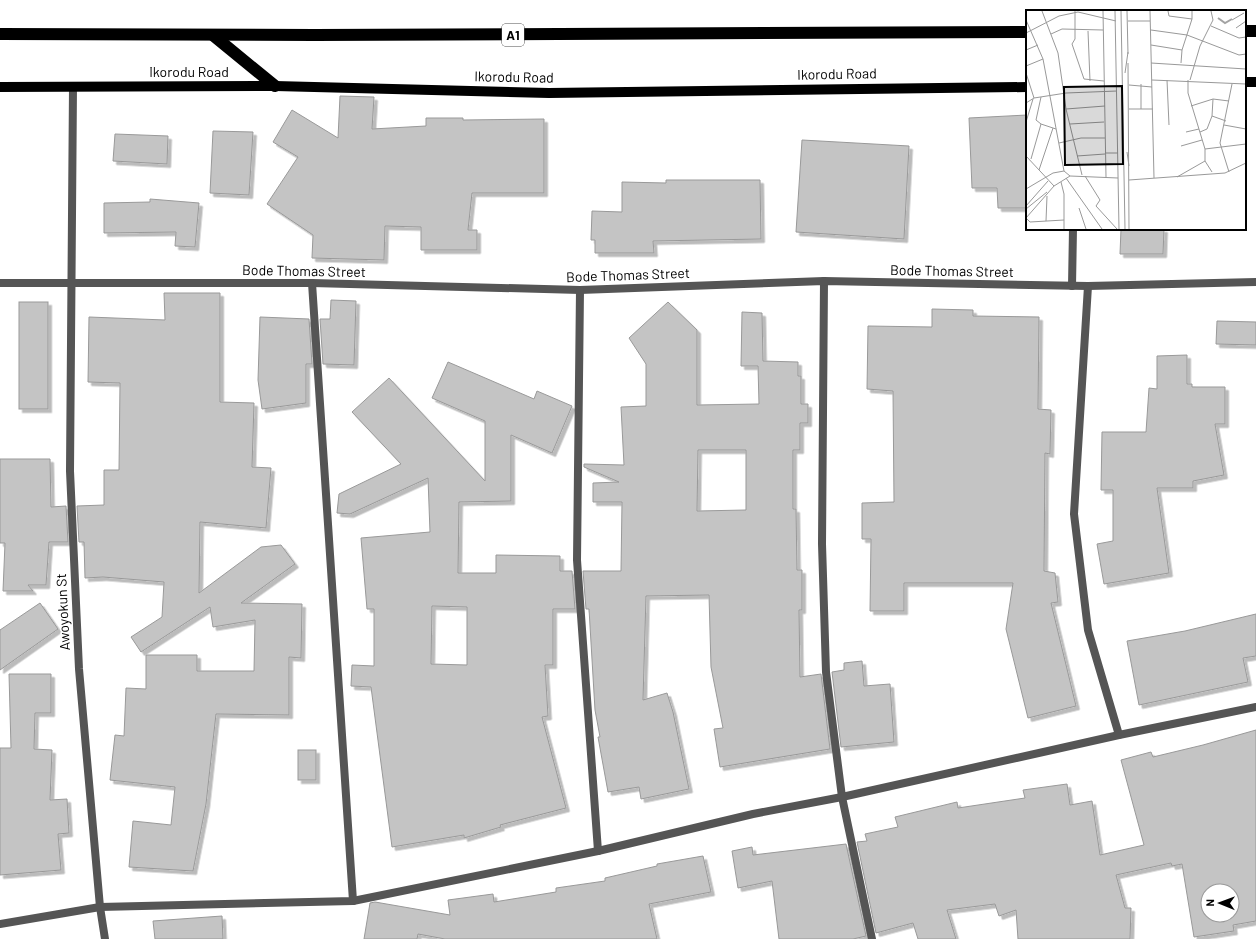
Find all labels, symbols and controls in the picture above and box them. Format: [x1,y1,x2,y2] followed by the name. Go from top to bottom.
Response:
[1026,10,1246,230] inset map
[502,24,524,46] road number: A1
[149,63,229,80] street label: Ikorodu Road
[797,64,877,83] street label: Ikorodu Road
[474,67,554,86] street label: Ikorodu Road
[242,261,366,280] street label: Bode Thomas Street
[890,261,1014,280] street label: Bode Thomas Street
[566,264,690,285] street label: Bode Thomas Street
[52,573,73,651] street label: Awoyokun St
[1200,883,1240,923] north arrow
[1203,899,1216,907] text: N

